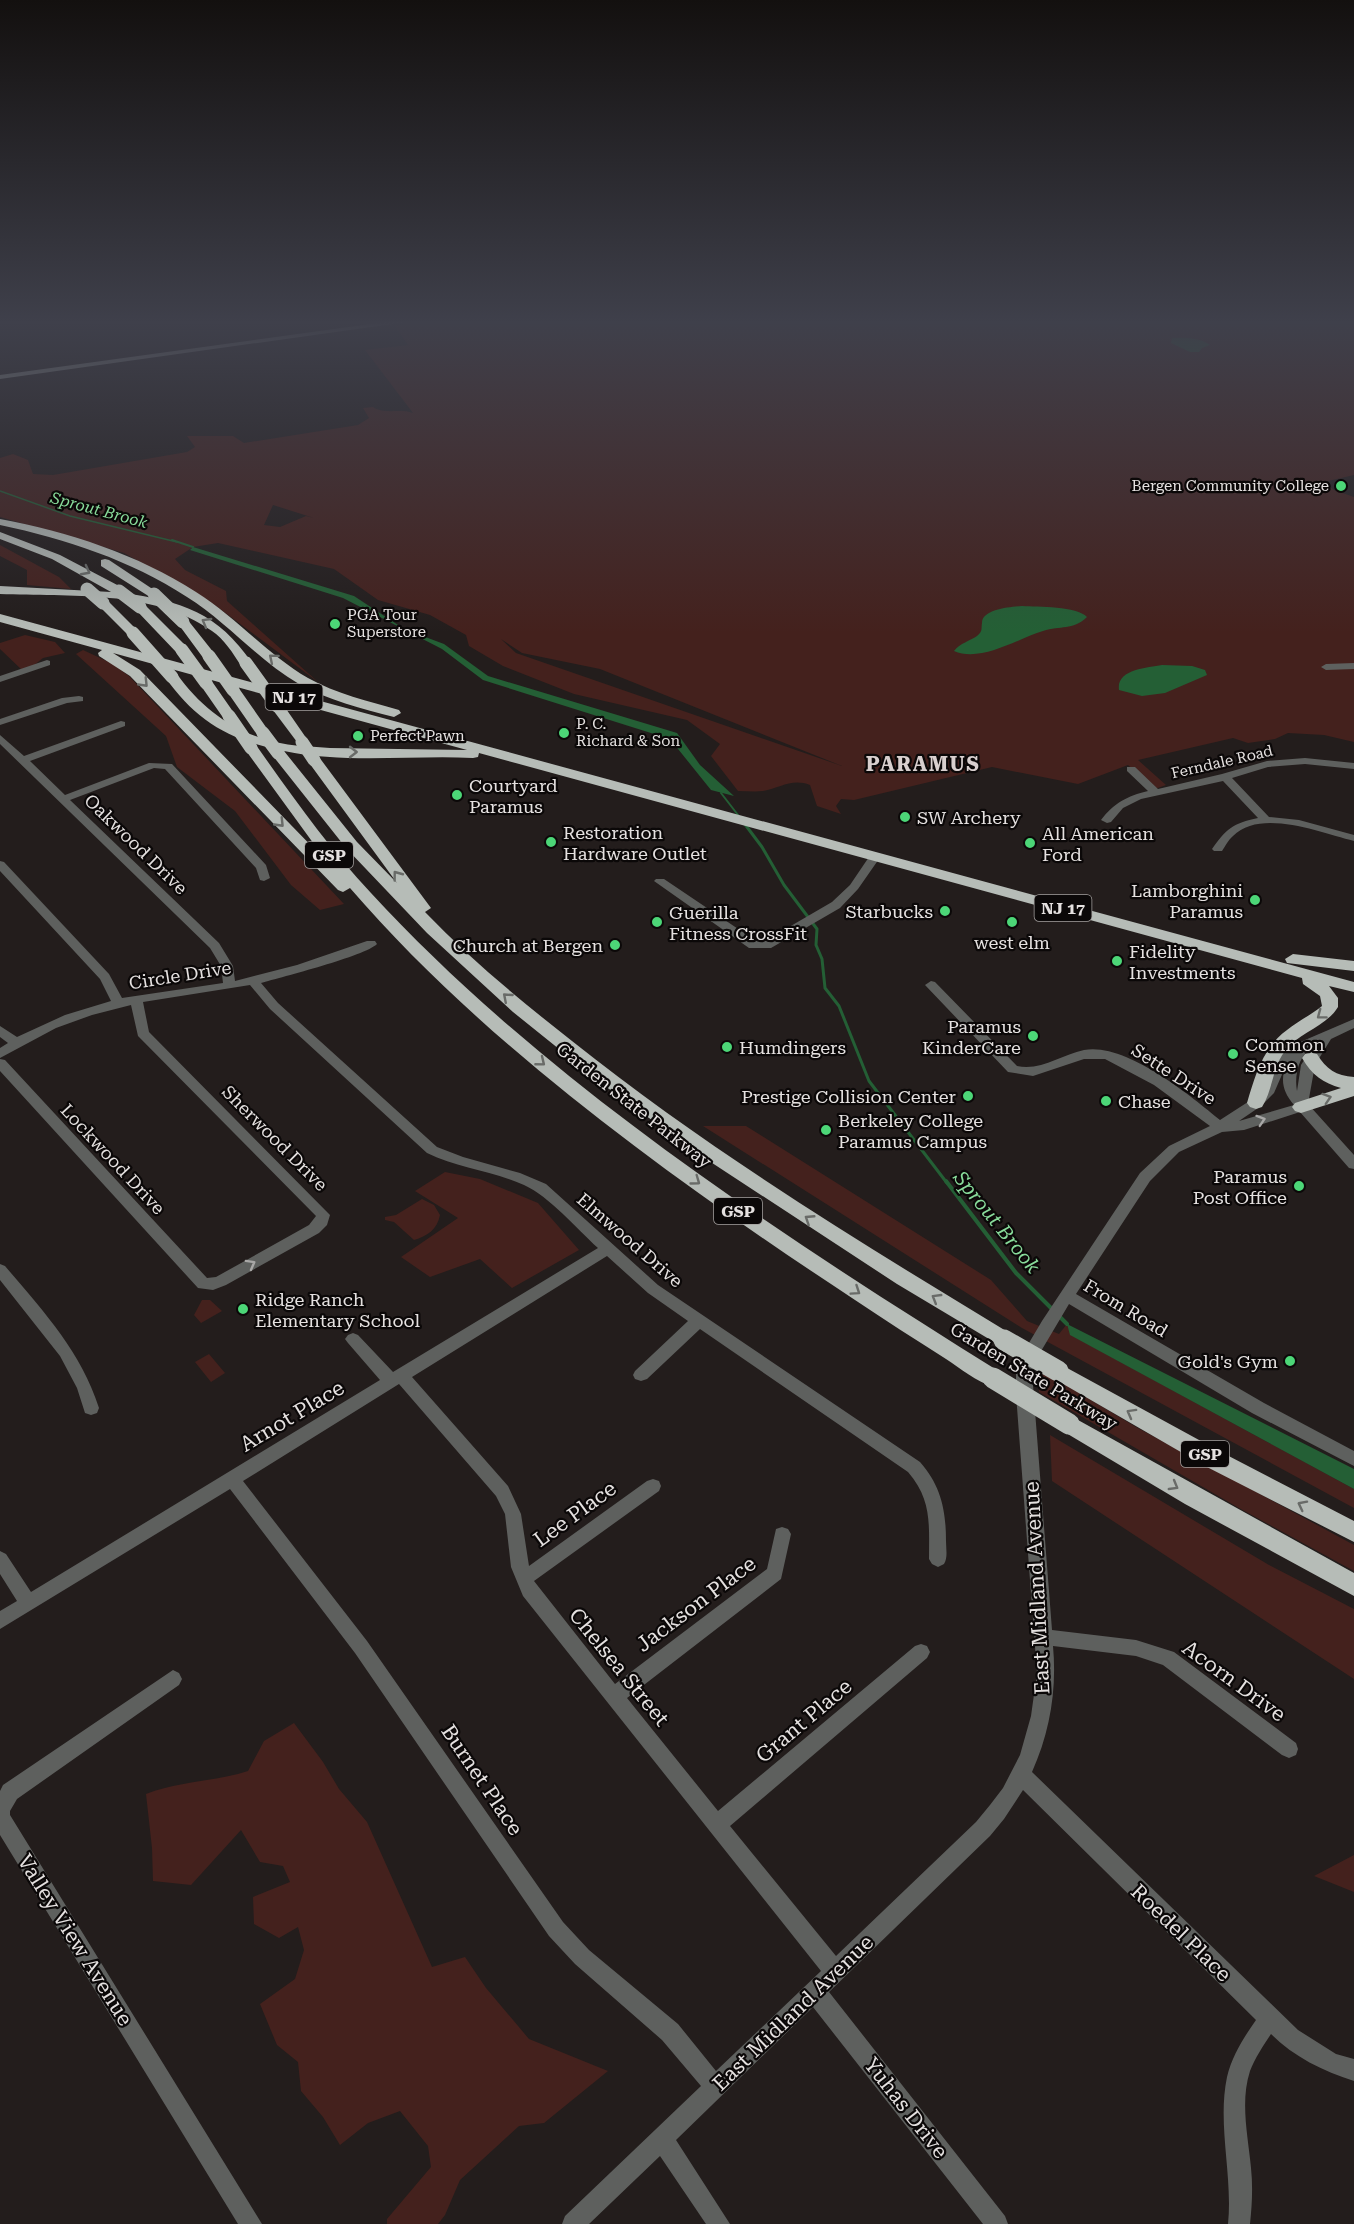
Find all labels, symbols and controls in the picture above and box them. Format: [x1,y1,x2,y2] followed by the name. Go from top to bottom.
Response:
[1132,477,1329,495] place label: Bergen Community College
[1334,479,1348,493] marker: Bergen Community College
[48,488,150,532] water label: Sprout Brook
[80,564,91,575] one-way arrow
[347,606,426,641] place label: PGA Tour Superstore
[328,617,342,631] marker: PGA Tour Superstore
[201,618,212,629] one-way arrow
[269,654,280,665] one-way arrow
[137,675,148,686] one-way arrow
[266,684,322,710] road number: NJ 17
[576,715,681,750] place label: P. C. Richard & Son
[557,726,571,740] marker: P. C. Richard & Son
[370,727,465,745] place label: Perfect Pawn
[351,729,365,743] marker: Perfect Pawn
[1169,741,1275,782] street label: Ferndale Road
[349,746,358,758] one-way arrow
[866,752,980,776] district label: PARAMUS
[469,775,558,817] place label: Courtyard Paramus
[450,788,464,802] marker: Courtyard Paramus
[80,790,192,899] street label: Oakwood Drive
[917,807,1021,828] place label: SW Archery
[898,810,912,824] marker: SW Archery
[272,816,283,827] one-way arrow
[563,822,707,864] place label: Restoration Hardware Outlet
[1042,823,1154,865] place label: All American Ford
[544,835,558,849] marker: Restoration Hardware Outlet
[1023,836,1037,850] marker: All American Ford
[305,842,353,868] road number: GSP
[394,871,405,882] one-way arrow
[1131,880,1243,922] place label: Lamborghini Paramus
[1248,893,1262,907] marker: Lamborghini Paramus
[1034,895,1092,921] road number: NJ 17
[845,901,933,922] place label: Starbucks
[669,902,807,944] place label: Guerilla Fitness CrossFit
[938,904,952,918] marker: Starbucks
[650,915,664,929] marker: Guerilla Fitness CrossFit
[1005,915,1019,929] marker: west elm
[974,932,1050,953] place label: west elm
[453,935,603,956] place label: Church at Bergen
[608,938,622,952] marker: Church at Bergen
[1129,941,1236,983] place label: Fidelity Investments
[1110,954,1124,968] marker: Fidelity Investments
[127,957,233,993] street label: Circle Drive
[503,994,514,1005] one-way arrow
[1316,1007,1327,1018] one-way arrow
[922,1016,1021,1058] place label: Paramus KinderCare
[1026,1029,1040,1043] marker: Paramus KinderCare
[1245,1034,1325,1076] place label: Common Sense
[739,1037,846,1058] place label: Humdingers
[552,1038,716,1172] street label: Garden State Parkway
[1128,1039,1220,1109] street label: Sette Drive
[720,1040,734,1054] marker: Humdingers
[1226,1047,1240,1061] marker: Common Sense
[535,1054,546,1065] one-way arrow
[218,1081,332,1195] street label: Sherwood Drive
[741,1086,956,1107] place label: Prestige Collision Center
[961,1089,975,1103] marker: Prestige Collision Center
[1118,1091,1171,1112] place label: Chase
[1321,1093,1332,1106] one-way arrow
[1099,1094,1113,1108] marker: Chase
[56,1099,170,1219] street label: Lockwood Drive
[838,1110,987,1152] place label: Berkeley College Paramus Campus
[1255,1114,1266,1127] one-way arrow
[819,1123,833,1137] marker: Berkeley College Paramus Campus
[948,1165,1046,1278] water label: Sprout Brook
[1193,1166,1287,1208] place label: Paramus Post Office
[689,1173,700,1184] one-way arrow
[1292,1179,1306,1193] marker: Paramus Post Office
[573,1188,687,1292] street label: Elmwood Drive
[714,1198,762,1224] road number: GSP
[805,1215,816,1226] one-way arrow
[245,1260,255,1271] one-way arrow
[1080,1275,1172,1341] street label: From Road
[850,1284,861,1295] one-way arrow
[255,1289,420,1331] place label: Ridge Ranch Elementary School
[932,1294,942,1306] one-way arrow
[236,1302,250,1316] marker: Ridge Ranch Elementary School
[947,1318,1122,1434] street label: Garden State Parkway
[1178,1351,1278,1372] place label: Gold's Gym
[1283,1354,1297,1368] marker: Gold's Gym
[236,1376,348,1456] street label: Arnot Place
[1126,1409,1137,1420] one-way arrow
[1181,1441,1229,1467] road number: GSP
[529,1476,621,1552] street label: Lee Place
[1168,1478,1178,1490] one-way arrow
[1019,1481,1055,1695] street label: East Midland Avenue
[1297,1501,1308,1513] one-way arrow
[632,1551,760,1657] street label: Jackson Place
[564,1603,674,1731] street label: Chelsea Street
[1178,1636,1290,1726] street label: Acorn Drive
[751,1674,857,1768] street label: Grant Place
[436,1720,528,1840] street label: Burnet Place
[13,1850,137,2030] street label: Valley View Avenue
[1126,1879,1236,1987] street label: Roedel Place
[708,1930,878,2096] street label: East Midland Avenue
[859,2053,953,2163] street label: Yuhas Drive

